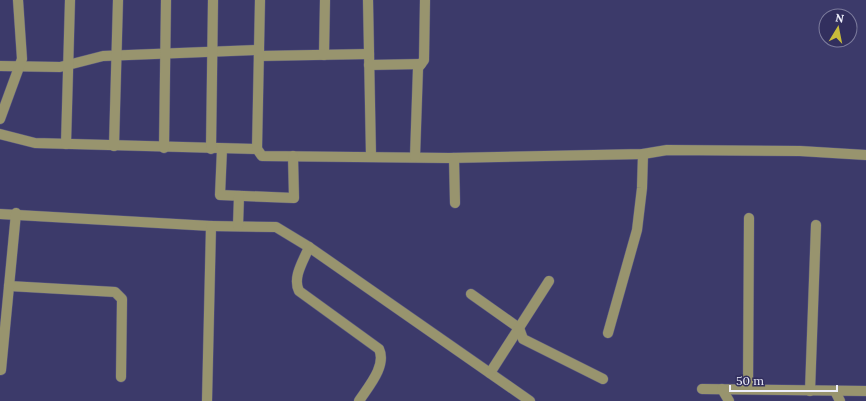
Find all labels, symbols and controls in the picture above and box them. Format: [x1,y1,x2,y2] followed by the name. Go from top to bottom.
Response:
[818,8,858,48] north arrow
[834,11,846,26] text: N
[730,367,837,393] scale bar
[736,373,764,388] text: 50 m

